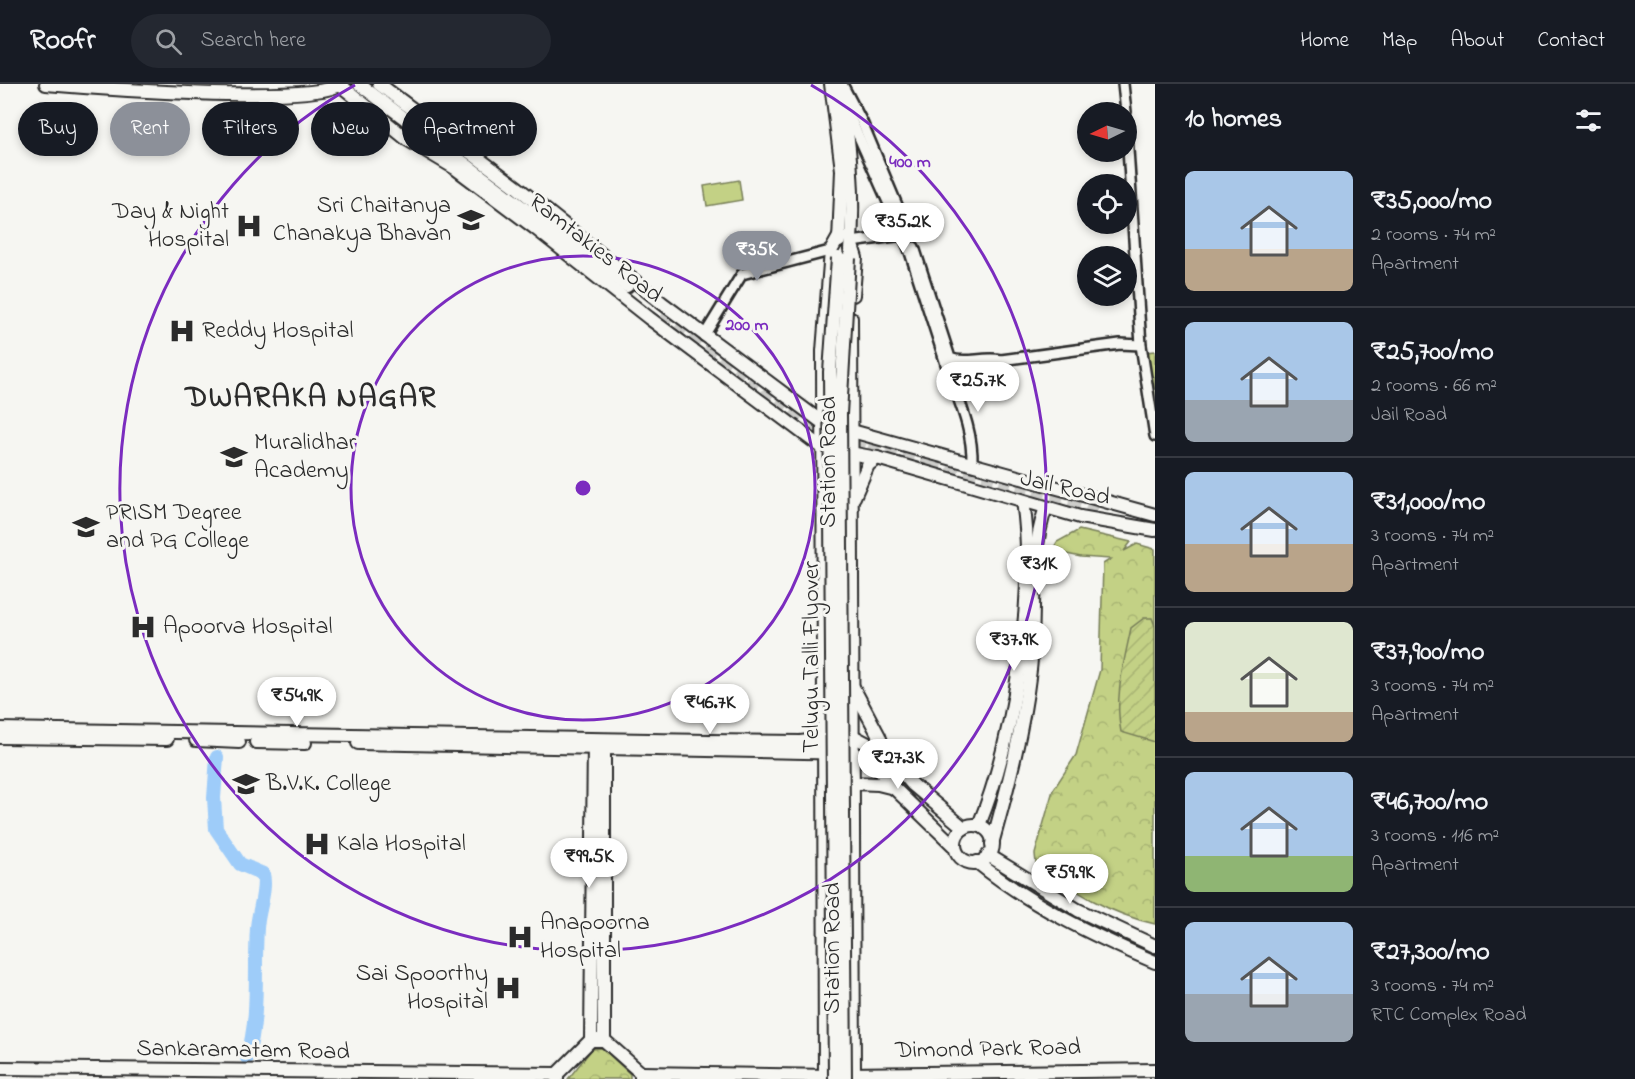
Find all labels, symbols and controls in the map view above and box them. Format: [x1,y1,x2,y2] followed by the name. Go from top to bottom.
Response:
[131,14,551,68] search box
[30,21,95,62] text: Roofr
[152,25,185,58] icon: search
[200,25,306,57] text: Search here
[1300,26,1349,56] text: Home
[1382,26,1417,56] text: Map
[1450,26,1504,56] text: About
[1537,26,1605,56] text: Contact
[1185,101,1282,139] text: 10 homes
[18,102,98,156] chip: Buy
[110,102,190,156] chip: Rent
[202,102,299,156] chip: Filters
[311,102,390,156] chip: New
[402,102,537,156] chip: Apartment
[1077,102,1137,162] north arrow
[1077,102,1137,306] map controls
[1572,104,1605,137] icon: filters
[889,150,931,176] text: 400 m
[1077,174,1137,234] button: locate
[1371,183,1492,221] text: ₹35,000/mo
[520,185,670,313] street label: Ramtakies Road
[273,189,451,253] place label: Sri Chaitanya Chanakya Bhavan
[111,195,229,258] place label: Day & Night Hospital
[1233,195,1305,267] icon: home
[854,203,952,254] pin: ₹35.2K
[456,205,486,235] school or university icon: Sri Chaitanya Chanakya Bhavan
[875,208,931,237] text: ₹35.2K
[234,211,264,241] hospital icon: Day & Night Hospital
[1371,221,1496,250] text: 2 rooms · 74 m²
[721,231,793,282] pin: ₹35K
[736,236,778,265] text: ₹35K
[1077,246,1137,306] button: layers
[1371,250,1459,279] text: Apartment
[725,313,769,339] text: 200 m
[202,314,353,350] place label: Reddy Hospital
[167,316,197,346] hospital icon: Reddy Hospital
[1371,334,1494,372] text: ₹25,700/mo
[1233,346,1305,418] icon: home
[929,362,1027,413] pin: ₹25.7K
[950,367,1006,396] text: ₹25.7K
[1371,372,1497,401] text: 2 rooms · 66 m²
[183,377,437,421] district label: DWARAKA NAGAR
[812,396,847,528] street label: Station Road
[1371,401,1447,430] text: Jail Road
[254,426,357,490] place label: Muralidhar Academy
[219,442,249,472] school or university icon: Muralidhar Academy
[1017,462,1114,516] street label: Jail Road
[573,478,593,498] centre of rings
[1371,484,1486,522] text: ₹31,000/mo
[106,496,249,559] place label: PRISM Degree and PG College
[1233,496,1305,568] icon: home
[71,512,101,542] school or university icon: PRISM Degree and PG College
[1371,522,1494,551] text: 3 rooms · 74 m²
[1003,545,1075,596] pin: ₹31K
[1021,550,1057,579] text: ₹31K
[1371,551,1459,580] text: Apartment
[795,560,831,753] street label: Telugu Talli Flyover
[163,610,333,645] place label: Apoorva Hospital
[128,612,158,642] hospital icon: Apoorva Hospital
[965,621,1063,672] pin: ₹37.9K
[990,626,1038,655] text: ₹37.9K
[1371,634,1485,672] text: ₹37,900/mo
[1233,646,1305,718] icon: home
[1371,672,1494,701] text: 3 rooms · 74 m²
[248,677,346,728] pin: ₹54.9K
[271,682,323,711] text: ₹54.9K
[661,684,759,735] pin: ₹46.7K
[684,689,736,718] text: ₹46.7K
[1371,701,1459,730] text: Apartment
[849,739,947,790] pin: ₹27.3K
[872,744,924,773] text: ₹27.3K
[265,767,391,802] place label: B.V.K. College
[231,769,261,799] school or university icon: B.V.K. College
[1371,784,1488,822] text: ₹46,700/mo
[1233,796,1305,868] icon: home
[1371,822,1499,851] text: 3 rooms · 116 m²
[337,827,466,862] place label: Kala Hospital
[302,829,332,859] hospital icon: Kala Hospital
[540,838,638,889] pin: ₹99.5K
[564,843,614,872] text: ₹99.5K
[1371,851,1459,880] text: Apartment
[1021,854,1119,905] pin: ₹59.9K
[1045,859,1095,888] text: ₹59.9K
[816,882,851,1014] street label: Station Road
[540,906,650,969] place label: Anapoorna Hospital
[505,922,535,952] hospital icon: Anapoorna Hospital
[1371,934,1490,972] text: ₹27,300/mo
[1233,946,1305,1018] icon: home
[356,957,488,1020] place label: Sai Spoorthy Hospital
[1371,972,1494,1001] text: 3 rooms · 74 m²
[493,973,523,1003] hospital icon: Sai Spoorthy Hospital
[1371,1001,1526,1030] text: RTC Complex Road
[894,1031,1082,1069] street label: Dimond Park Road
[136,1032,351,1070] street label: Sankaramatam Road

